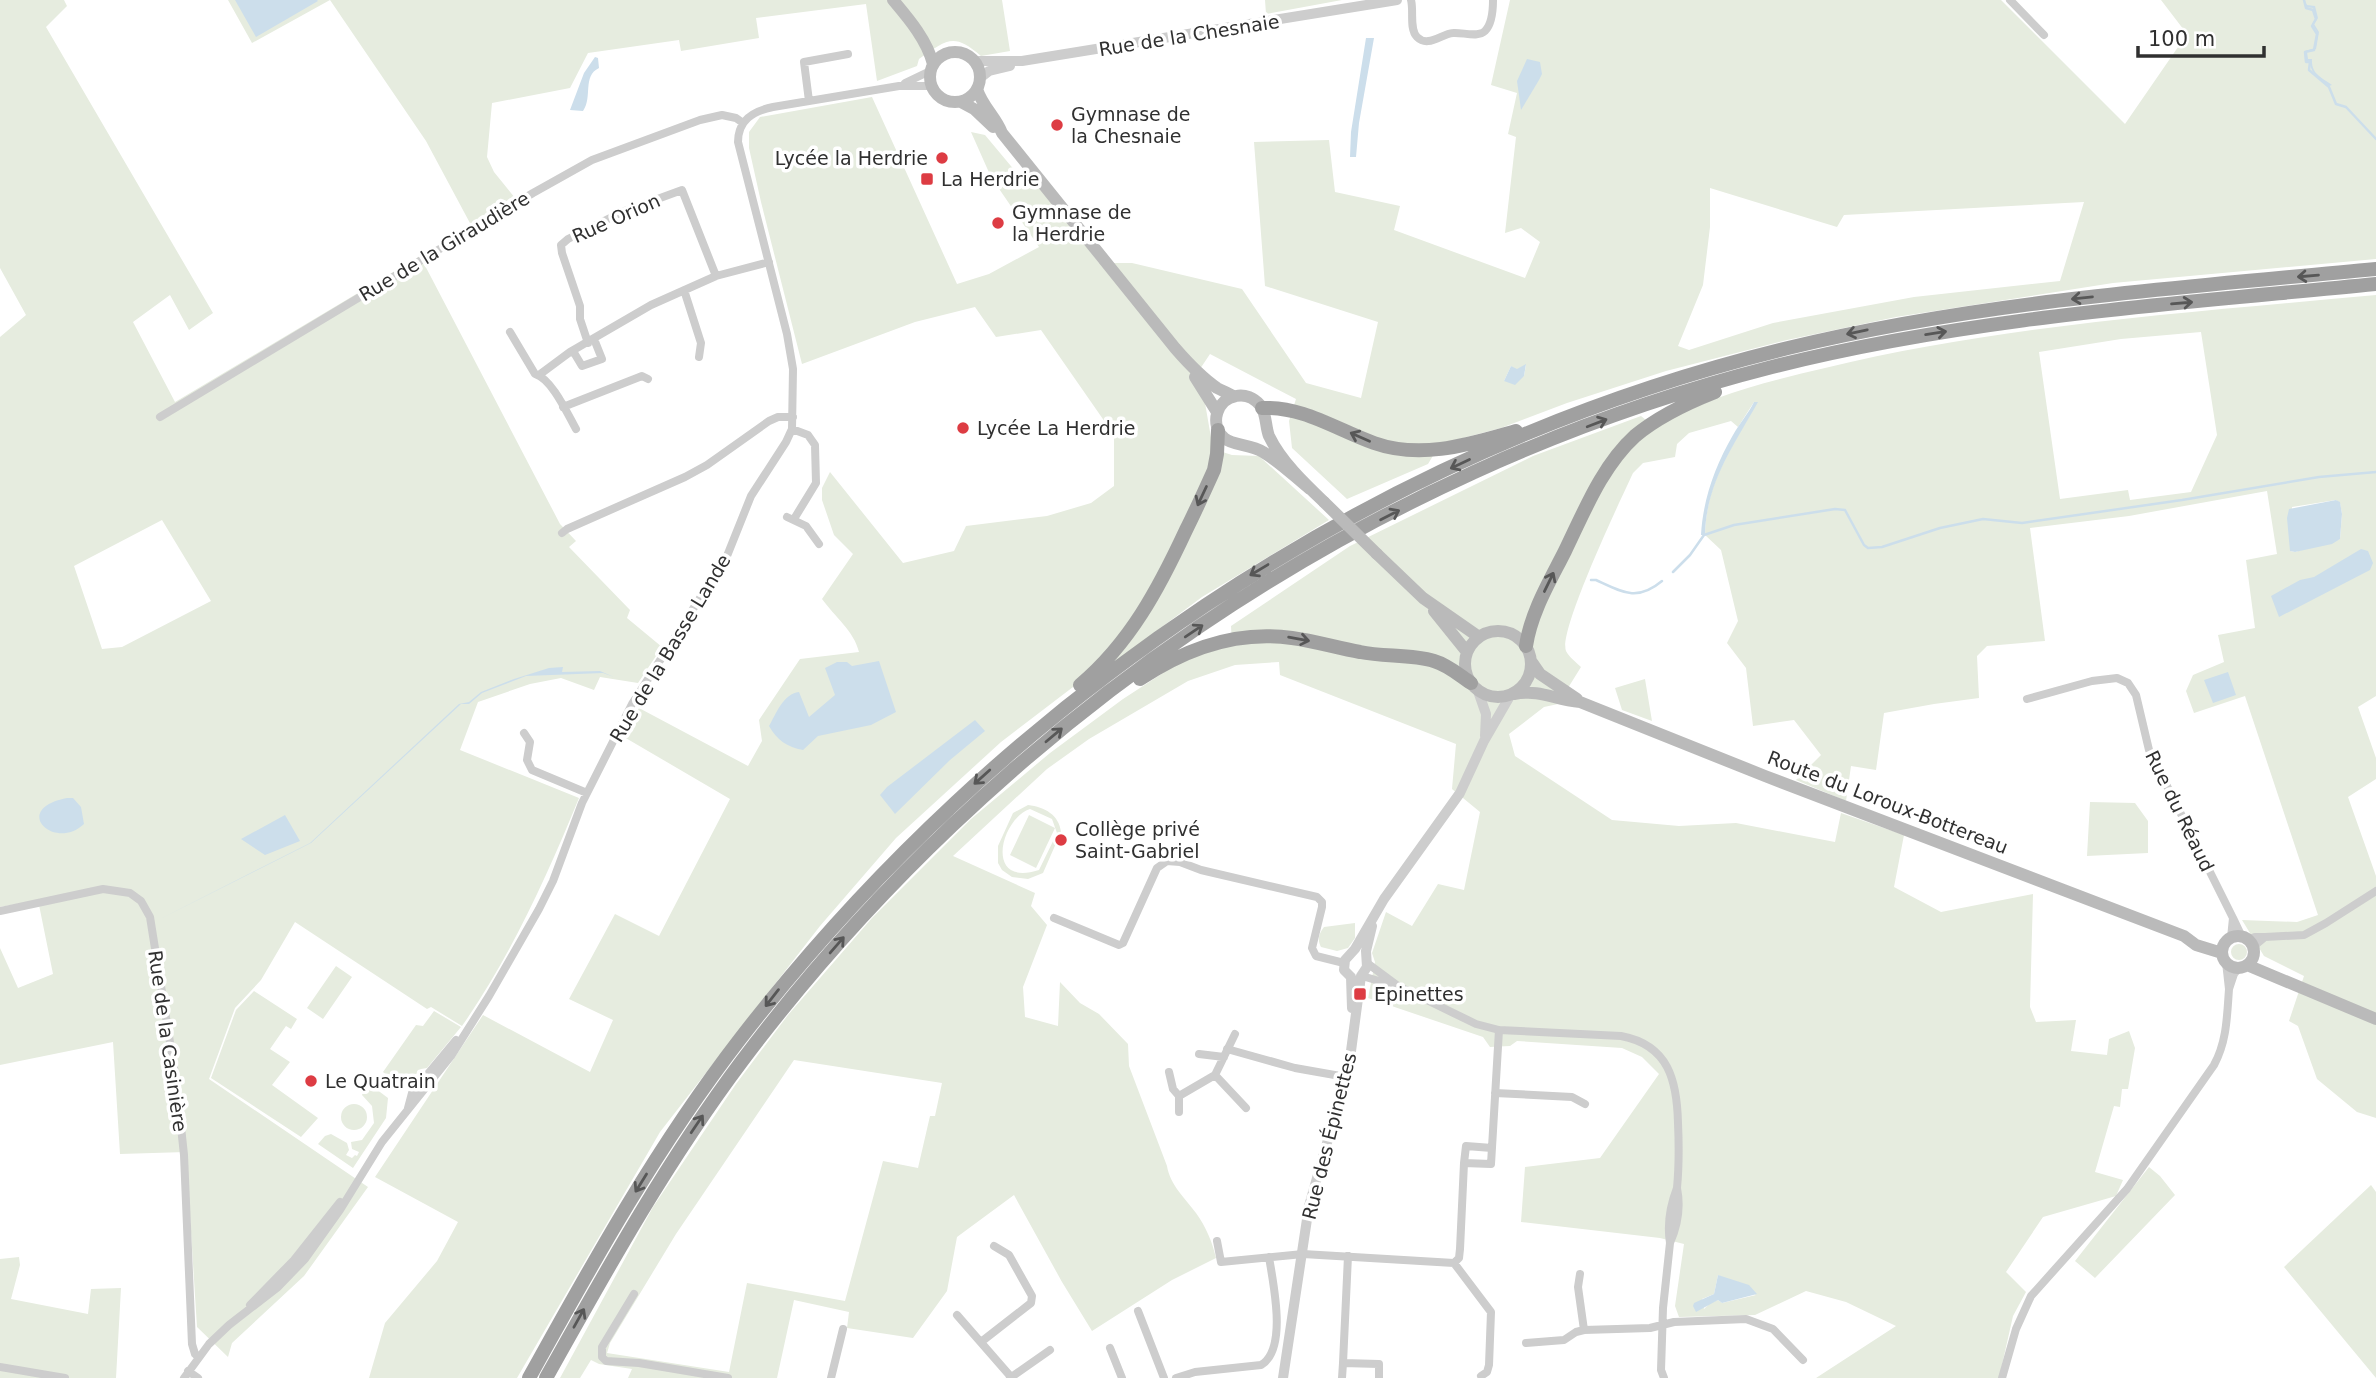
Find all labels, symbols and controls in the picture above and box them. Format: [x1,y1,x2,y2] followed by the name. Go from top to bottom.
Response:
[1097,10,1281,60] street label: Rue de la Chesnaie
[2138,14,2264,58] scale bar
[2148,27,2215,51] text: 100 m
[1071,103,1191,147] place label: Gymnase de la Chesnaie
[1049,117,1065,133] marker: Gymnase de la Chesnaie
[775,147,928,169] place label: Lycée la Herdrie
[934,150,950,166] marker: Lycée la Herdrie
[941,168,1040,190] place label: La Herdrie
[919,171,935,187] marker: La Herdrie
[355,186,533,306] street label: Rue de la Giraudière
[569,189,663,247] street label: Rue Orion
[1012,201,1132,245] place label: Gymnase de la Herdrie
[990,215,1006,231] marker: Gymnase de la Herdrie
[2297,269,2320,282] one-way arrow
[2071,292,2093,305] one-way arrow
[2170,296,2193,309] one-way arrow
[1846,326,1869,340] one-way arrow
[1925,326,1947,339] one-way arrow
[1586,415,1608,428] one-way arrow
[977,417,1136,439] place label: Lycée La Herdrie
[955,420,971,436] marker: Lycée La Herdrie
[1350,430,1371,443] one-way arrow
[1450,457,1471,471] one-way arrow
[1195,485,1209,506] one-way arrow
[1379,507,1399,521] one-way arrow
[605,550,735,746] street label: Rue de la Basse Lande
[1250,564,1270,578] one-way arrow
[1543,572,1557,593] one-way arrow
[1184,623,1203,638] one-way arrow
[1287,633,1310,646] one-way arrow
[1044,728,1062,743] one-way arrow
[1765,746,2011,858] street label: Route du Loroux-Bottereau
[2141,747,2219,875] street label: Rue du Réaud
[974,769,991,786] one-way arrow
[1075,818,1200,862] place label: Collège privé Saint-Gabriel
[1053,832,1069,848] marker: Collège privé Saint-Gabriel
[829,936,845,954] one-way arrow
[144,949,192,1133] street label: Rue de la Casinière
[1374,983,1464,1005] place label: Epinettes
[1352,986,1368,1002] marker: Epinettes
[765,988,780,1006] one-way arrow
[1298,1050,1360,1222] street label: Rue des Épinettes
[325,1070,436,1092] place label: Le Quatrain
[303,1073,319,1089] marker: Le Quatrain
[690,1115,704,1134] one-way arrow
[633,1173,647,1193] one-way arrow
[572,1309,586,1329] one-way arrow

